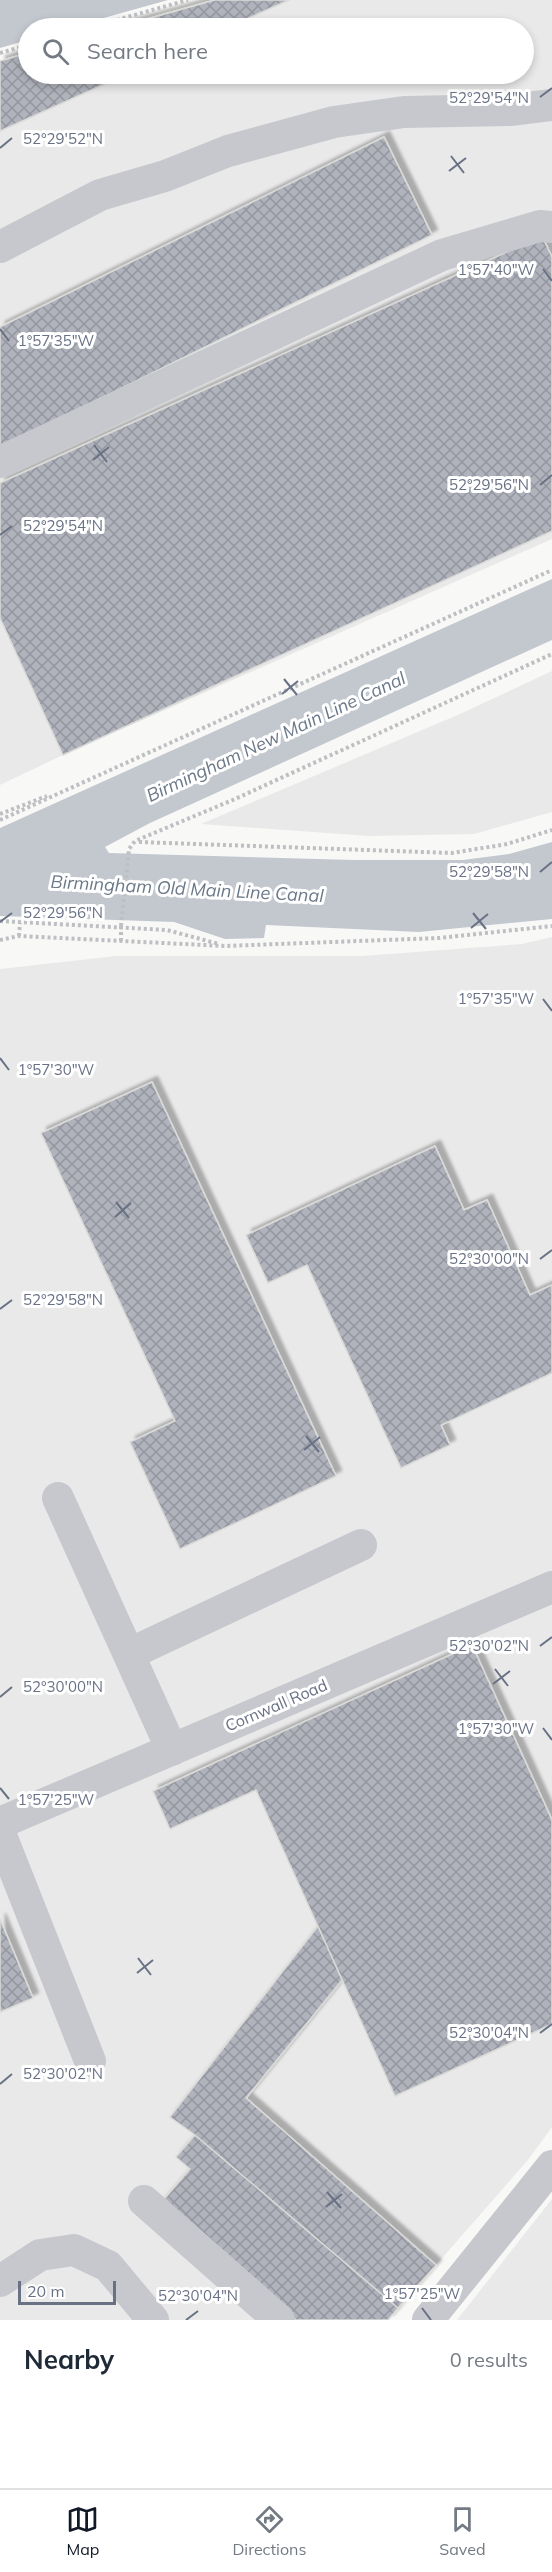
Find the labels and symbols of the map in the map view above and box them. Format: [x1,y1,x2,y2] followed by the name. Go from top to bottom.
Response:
[449,88,529,107] text: 52°29'54"N
[23,129,103,148] text: 52°29'52"N
[458,260,535,279] text: 1°57'40"W
[18,331,95,350] text: 1°57'35"W
[449,475,529,494] text: 52°29'56"N
[23,516,103,535] text: 52°29'54"N
[143,666,410,807] water label: Birmingham New Main Line Canal
[449,862,529,881] text: 52°29'58"N
[50,870,325,907] water label: Birmingham Old Main Line Canal
[23,903,103,922] text: 52°29'56"N
[458,989,535,1008] text: 1°57'35"W
[18,1060,95,1079] text: 1°57'30"W
[449,1249,529,1268] text: 52°30'00"N
[23,1290,103,1309] text: 52°29'58"N
[449,1636,529,1655] text: 52°30'02"N
[222,1675,330,1735] street label: Cornwall Road
[23,1677,103,1696] text: 52°30'00"N
[458,1719,535,1738] text: 1°57'30"W
[18,1790,95,1809] text: 1°57'25"W
[449,2023,529,2042] text: 52°30'04"N
[23,2064,103,2083] text: 52°30'02"N
[18,2278,116,2306] scale bar
[384,2284,461,2303] text: 1°57'25"W
[158,2286,238,2305] text: 52°30'04"N

